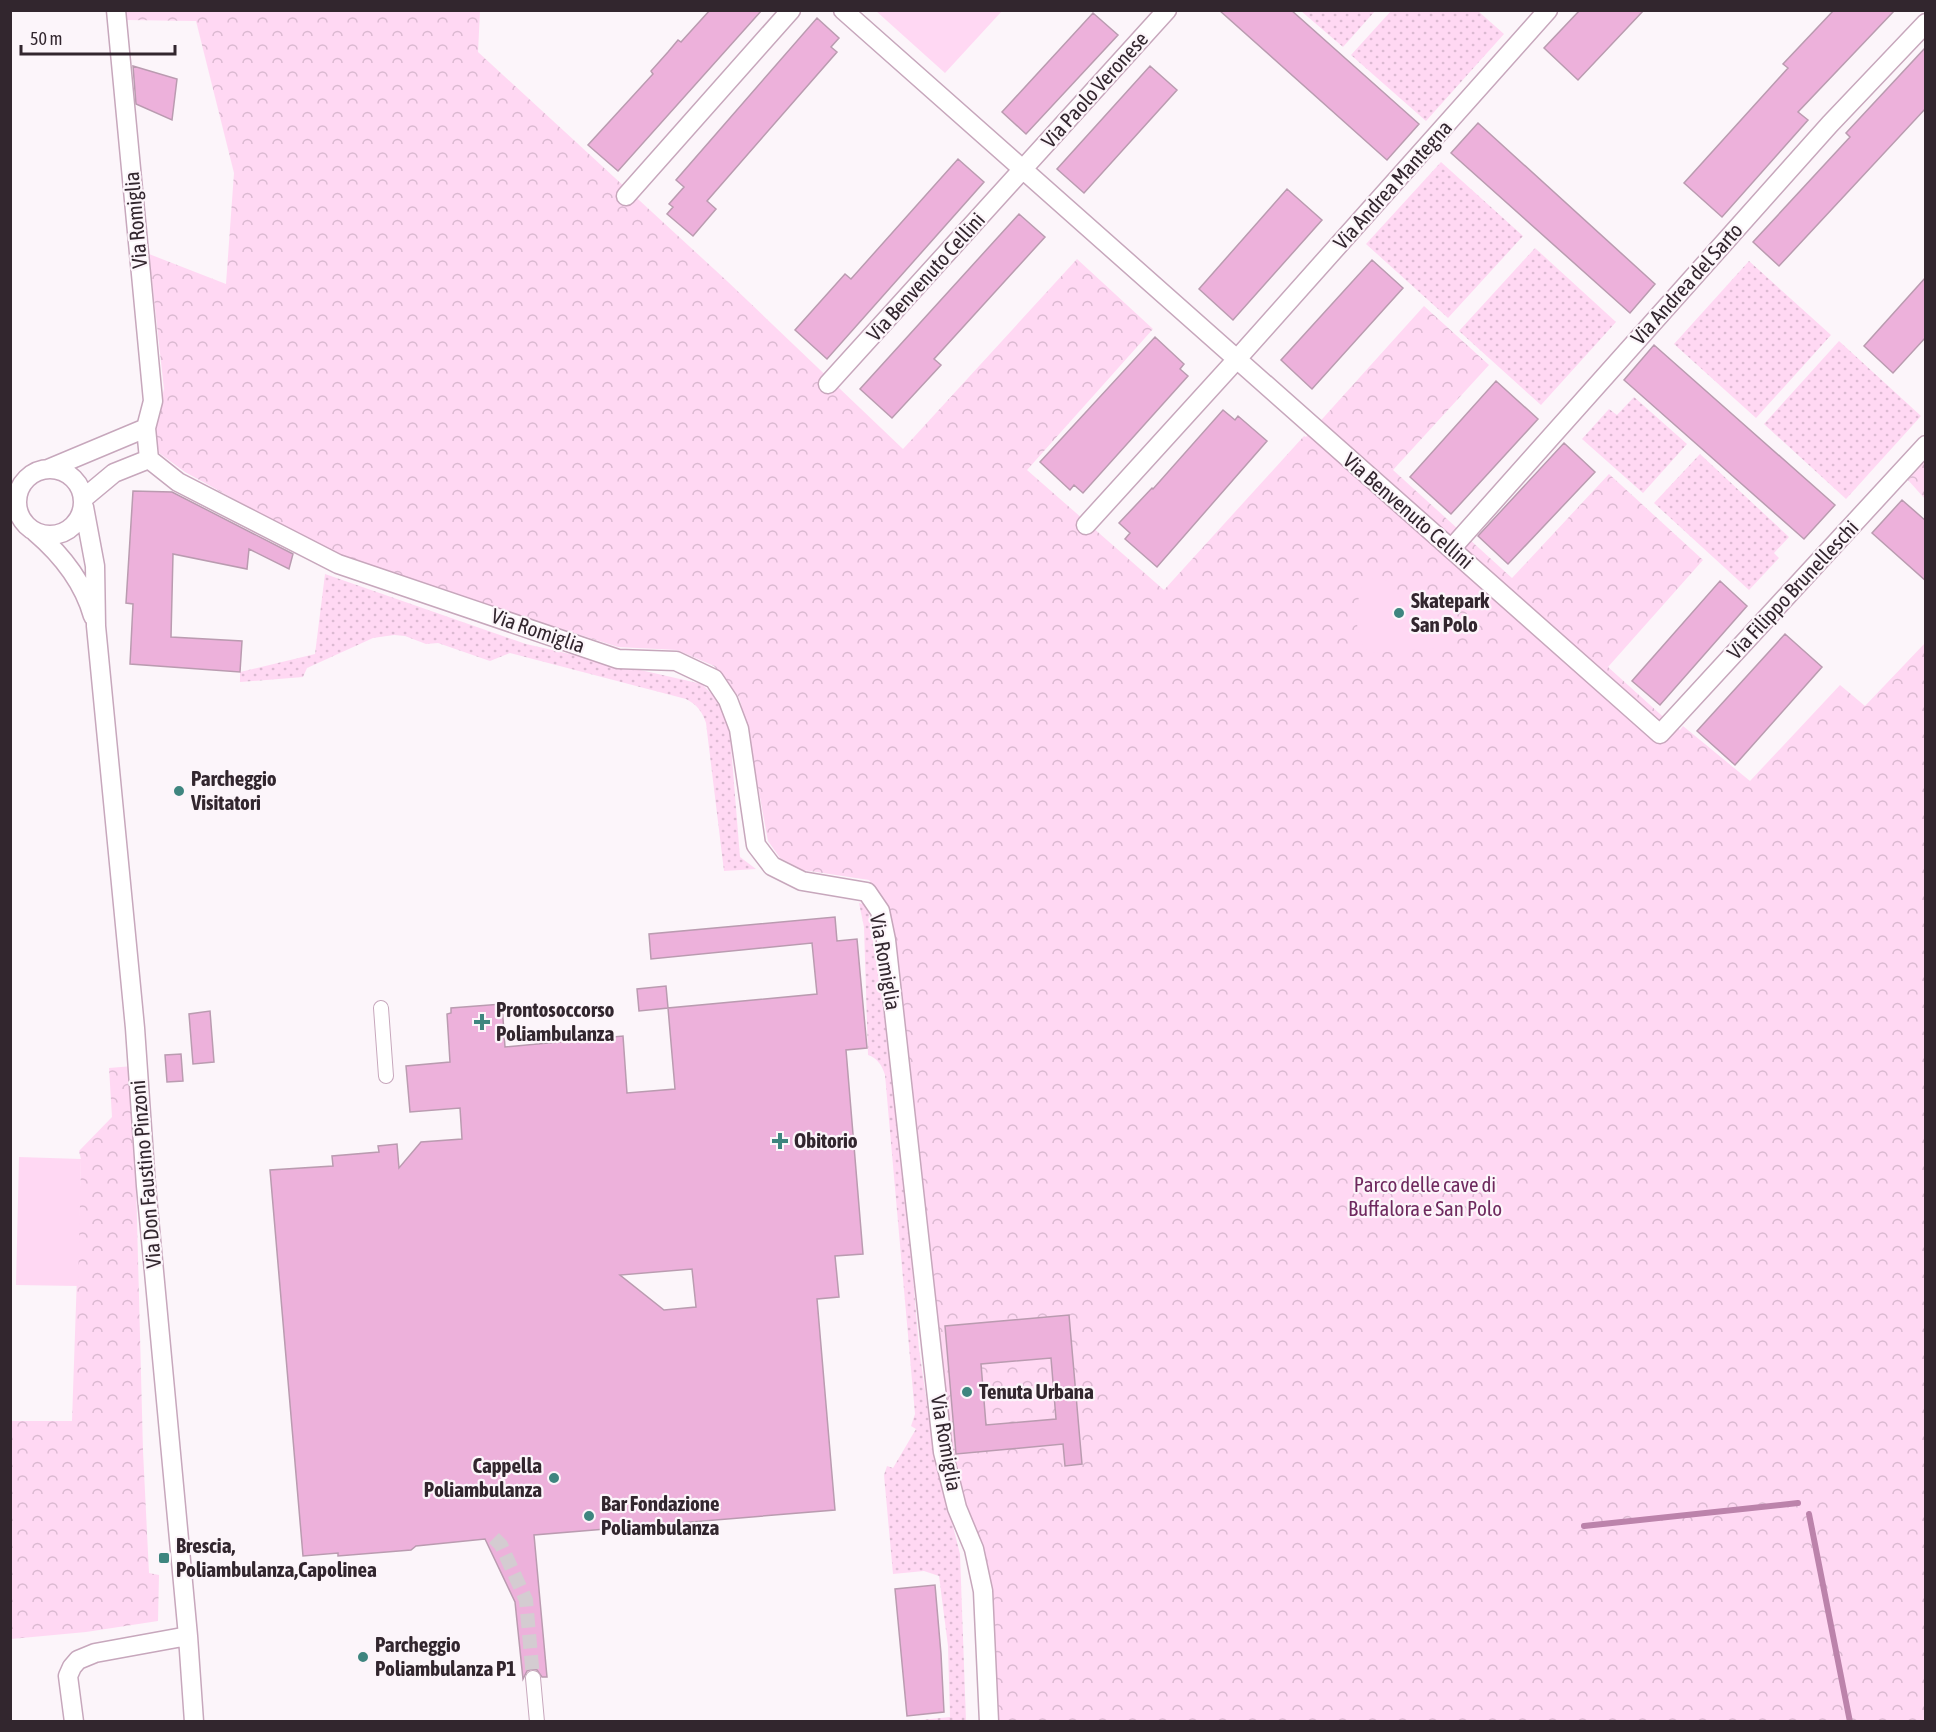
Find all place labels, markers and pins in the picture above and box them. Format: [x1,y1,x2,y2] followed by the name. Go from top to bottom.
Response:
[1411,588,1490,636] place label: Skatepark San Polo
[1392,606,1406,620] marker: Skatepark San Polo
[190,766,277,814] place label: Parcheggio Visitatori
[172,784,186,798] marker: Parcheggio Visitatori
[496,997,615,1045] place label: Prontosoccorso Poliambulanza
[473,1013,491,1031] marker: Prontosoccorso Poliambulanza
[794,1128,858,1152] place label: Obitorio
[771,1132,789,1150] marker: Obitorio
[979,1379,1094,1403] place label: Tenuta Urbana
[960,1385,974,1399] marker: Tenuta Urbana
[424,1453,542,1501] place label: Cappella Poliambulanza
[547,1471,561,1485] marker: Cappella Poliambulanza
[601,1491,720,1539] place label: Bar Fondazione Poliambulanza
[582,1509,596,1523] marker: Bar Fondazione Poliambulanza
[176,1533,377,1581] place label: Brescia, Poliambulanza,Capolinea
[157,1551,171,1565] marker: Brescia, Poliambulanza,Capolinea
[375,1632,516,1680] place label: Parcheggio Poliambulanza P1
[356,1650,370,1664] marker: Parcheggio Poliambulanza P1

